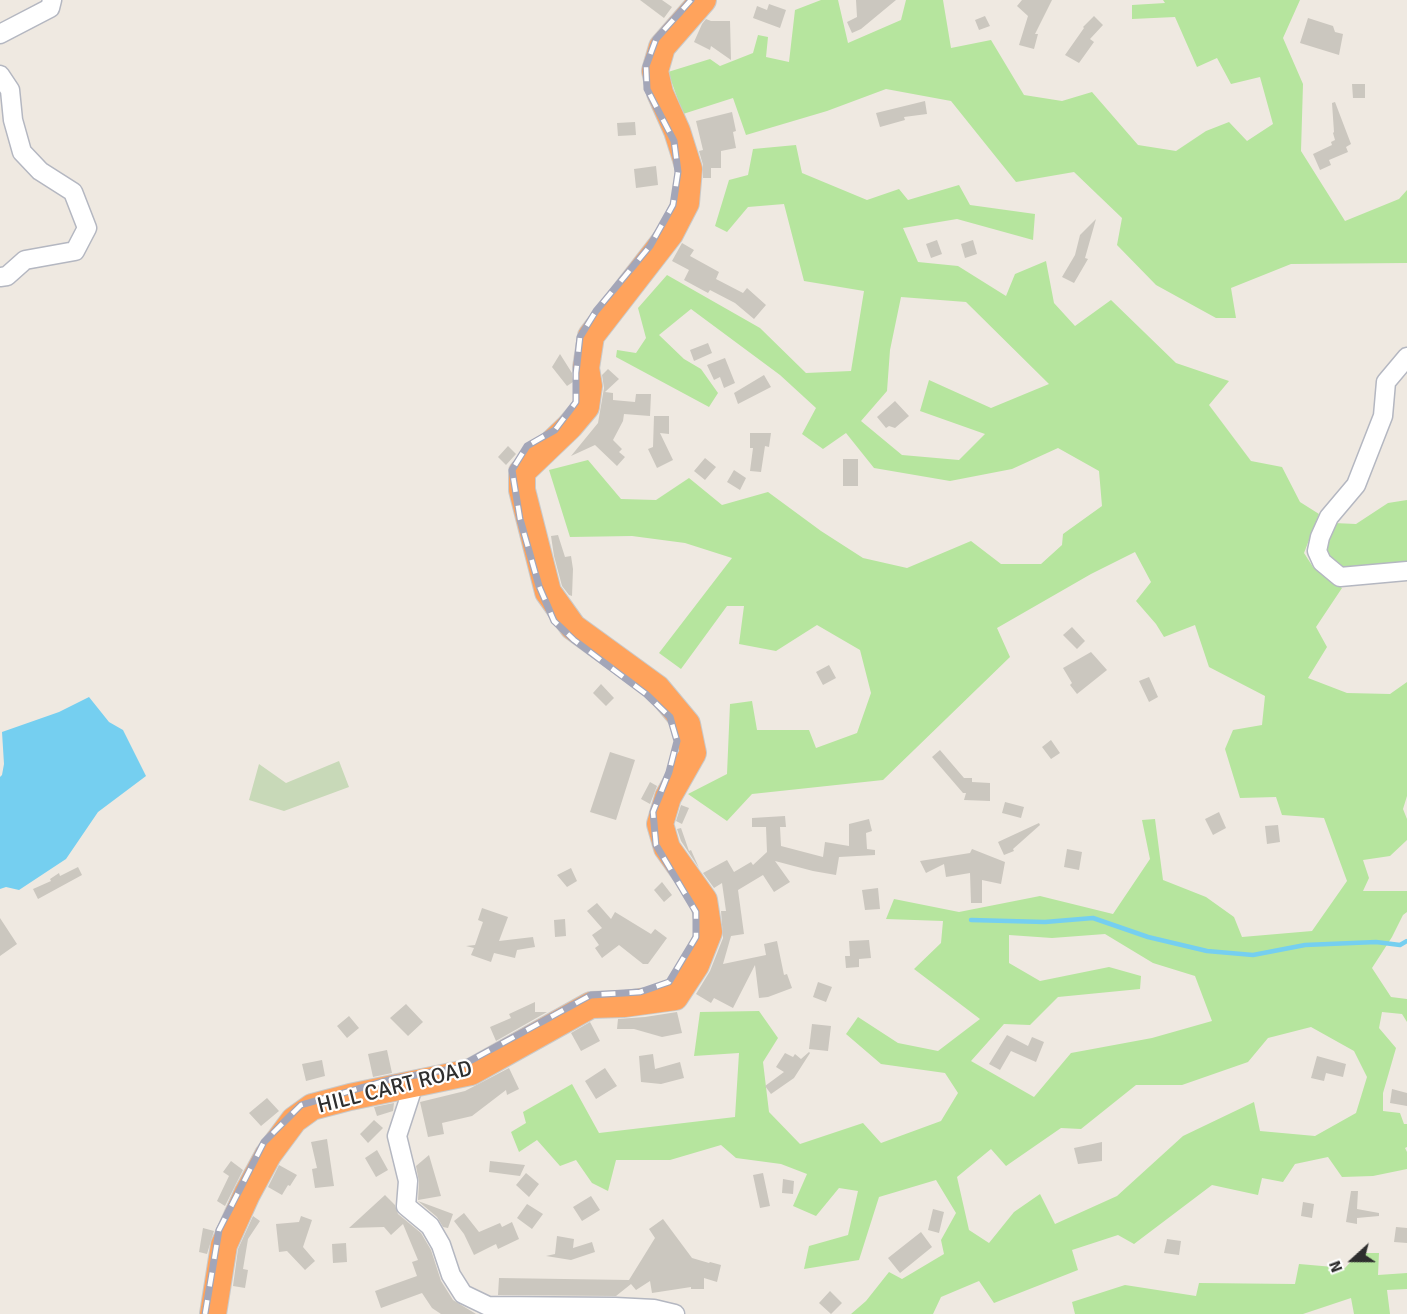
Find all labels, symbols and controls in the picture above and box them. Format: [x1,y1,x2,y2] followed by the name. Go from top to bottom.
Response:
[315,1056,475,1120] street label: HILL CART ROAD
[1323,1230,1383,1290] north arrow
[1325,1258,1348,1275] text: N

